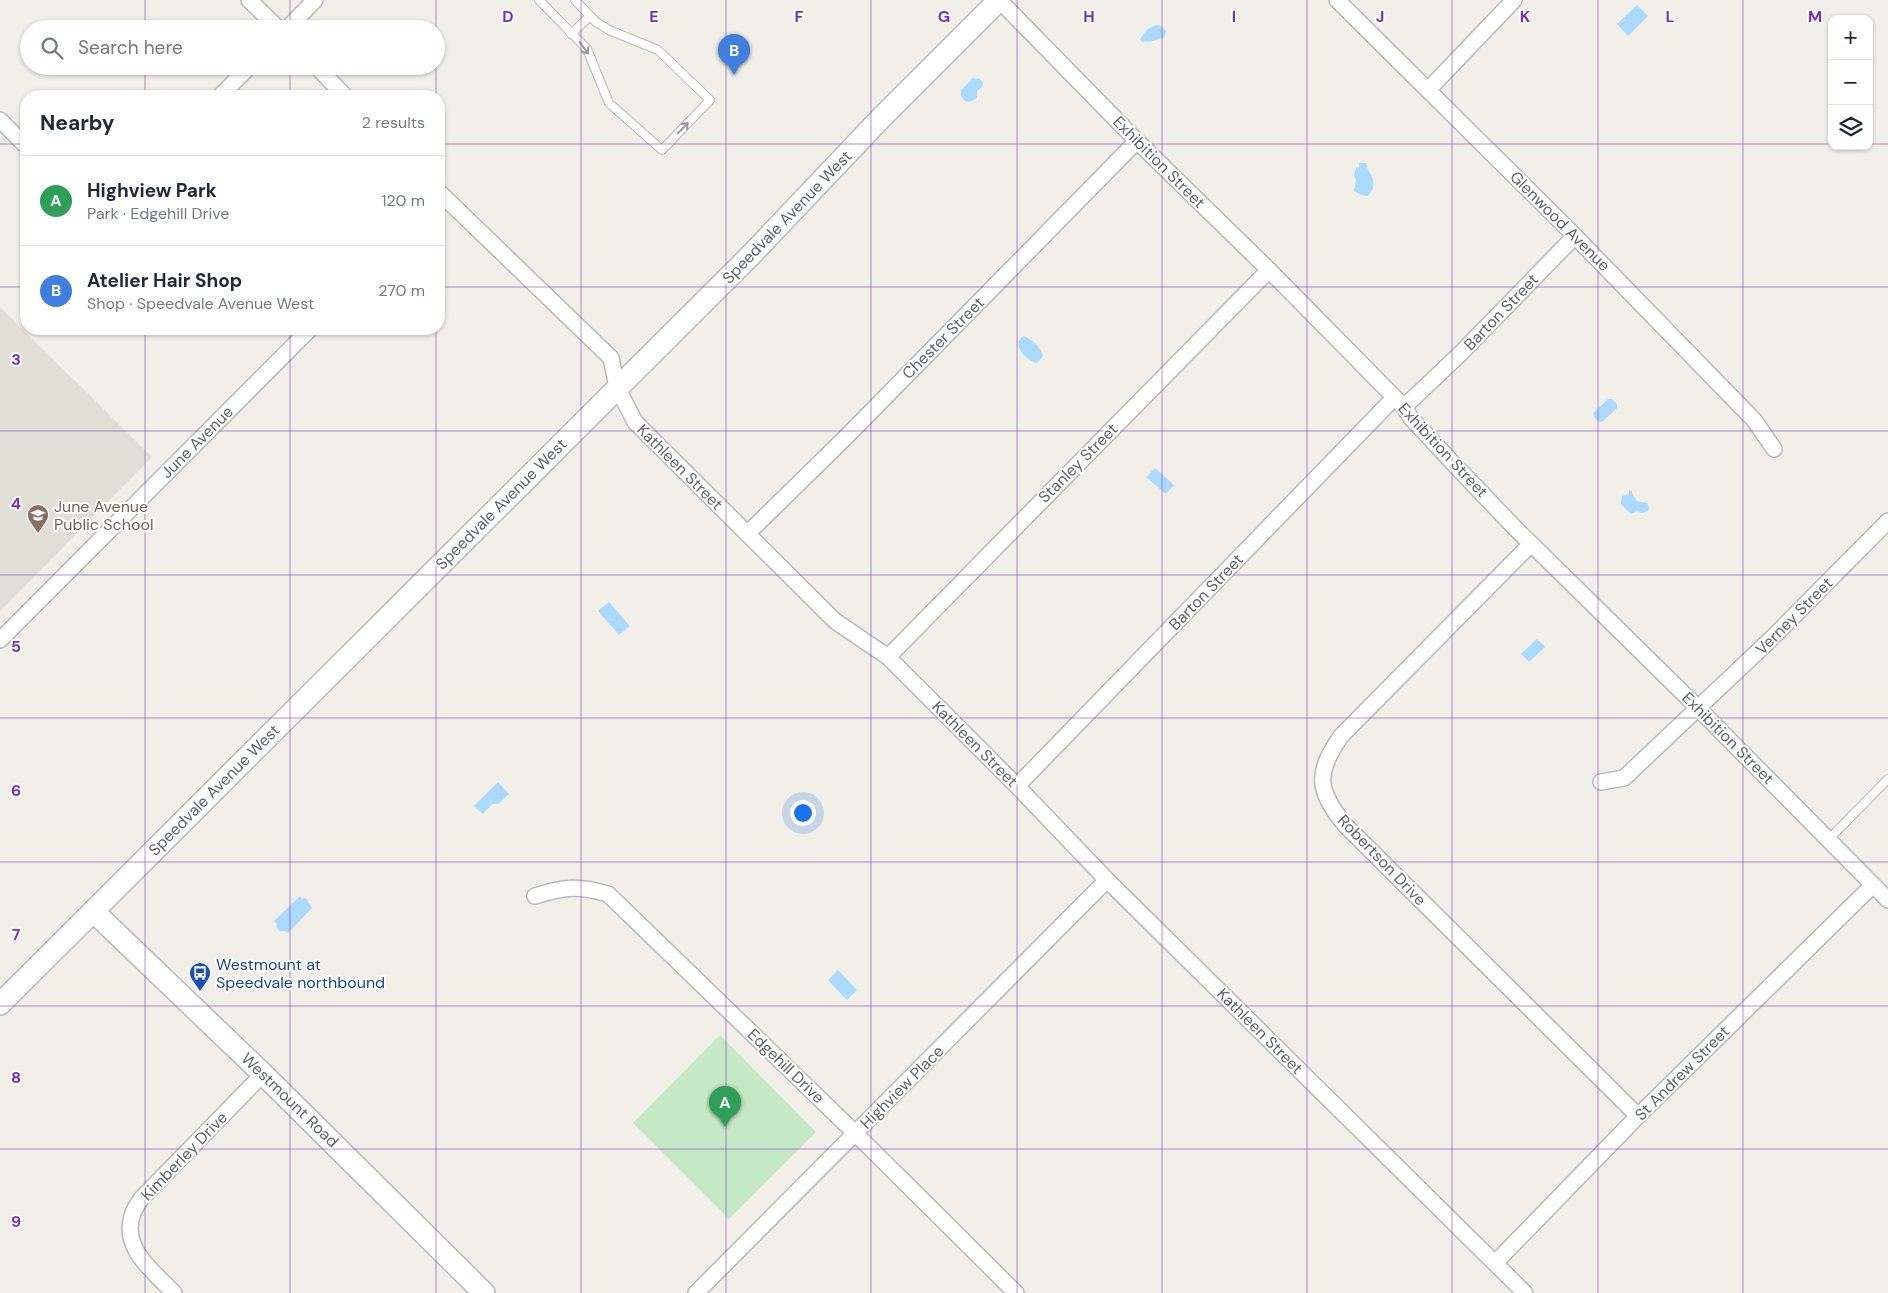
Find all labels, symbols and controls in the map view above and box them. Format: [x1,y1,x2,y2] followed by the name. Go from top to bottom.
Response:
[502,6,514,27] text: D
[649,6,659,27] text: E
[795,6,804,27] text: F
[938,6,950,27] text: G
[1083,6,1095,27] text: H
[1232,6,1236,27] text: I
[1376,6,1384,27] text: J
[1520,6,1531,27] text: K
[1666,6,1675,27] text: L
[1808,6,1822,27] text: M
[1828,15,1873,150] map controls
[1828,15,1873,60] button: +
[20,20,445,75] search box
[38,34,66,62] icon: search
[718,34,750,75] pin: B
[78,35,183,60] text: Search here
[579,41,589,55] one-way arrow
[1828,60,1873,105] button: −
[1828,105,1873,150] button: layers
[40,109,114,137] text: Nearby
[1108,111,1210,213] street label: Exhibition Street
[362,112,425,133] text: 2 results
[677,122,689,134] one-way arrow
[718,146,856,288] street label: Speedvale Avenue West
[1505,166,1615,276] street label: Glenwood Avenue
[87,178,217,203] text: Highview Park
[50,190,62,211] text: A
[381,190,425,211] text: 120 m
[87,203,229,224] text: Park · Edgehill Drive
[87,268,242,293] text: Atelier Hair Shop
[1459,269,1543,355] street label: Barton Street
[51,280,61,301] text: B
[378,280,425,301] text: 270 m
[897,292,989,384] street label: Chester Street
[87,293,314,314] text: Shop · Speedvale Avenue West
[11,349,21,370] text: 3
[1394,398,1492,502] street label: Exhibition Street
[156,401,238,483] street label: June Avenue
[632,419,728,515] street label: Kathleen Street
[1034,419,1122,507] street label: Stanley Street
[431,434,571,574] street label: Speedvale Avenue West
[11,493,21,514] text: 4
[54,496,153,535] place label: June Avenue Public School
[26,503,50,534] school or university icon: June Avenue Public School
[1164,549,1248,635] street label: Barton Street
[1751,573,1837,659] street label: Verney Street
[11,636,21,657] text: 5
[1677,687,1779,789] street label: Exhibition Street
[927,696,1023,792] street label: Kathleen Street
[144,720,284,860] street label: Speedvale Avenue West
[11,780,21,801] text: 6
[790,800,816,826] your location
[1333,810,1431,910] street label: Robertson Drive
[12,924,21,945] text: 7
[216,954,385,993] place label: Westmount at Speedvale northbound
[188,961,212,992] bus stop icon: Westmount at Speedvale northbound
[1212,983,1308,1079] street label: Kathleen Street
[1630,1021,1734,1125] street label: St Andrew Street
[743,1024,829,1108] street label: Edgehill Drive
[856,1041,948,1133] street label: Highview Place
[237,1048,343,1152] street label: Westmount Road
[11,1067,21,1088] text: 8
[709,1086,741,1127] pin: A
[136,1107,232,1205] street label: Kimberley Drive
[11,1211,21,1232] text: 9

